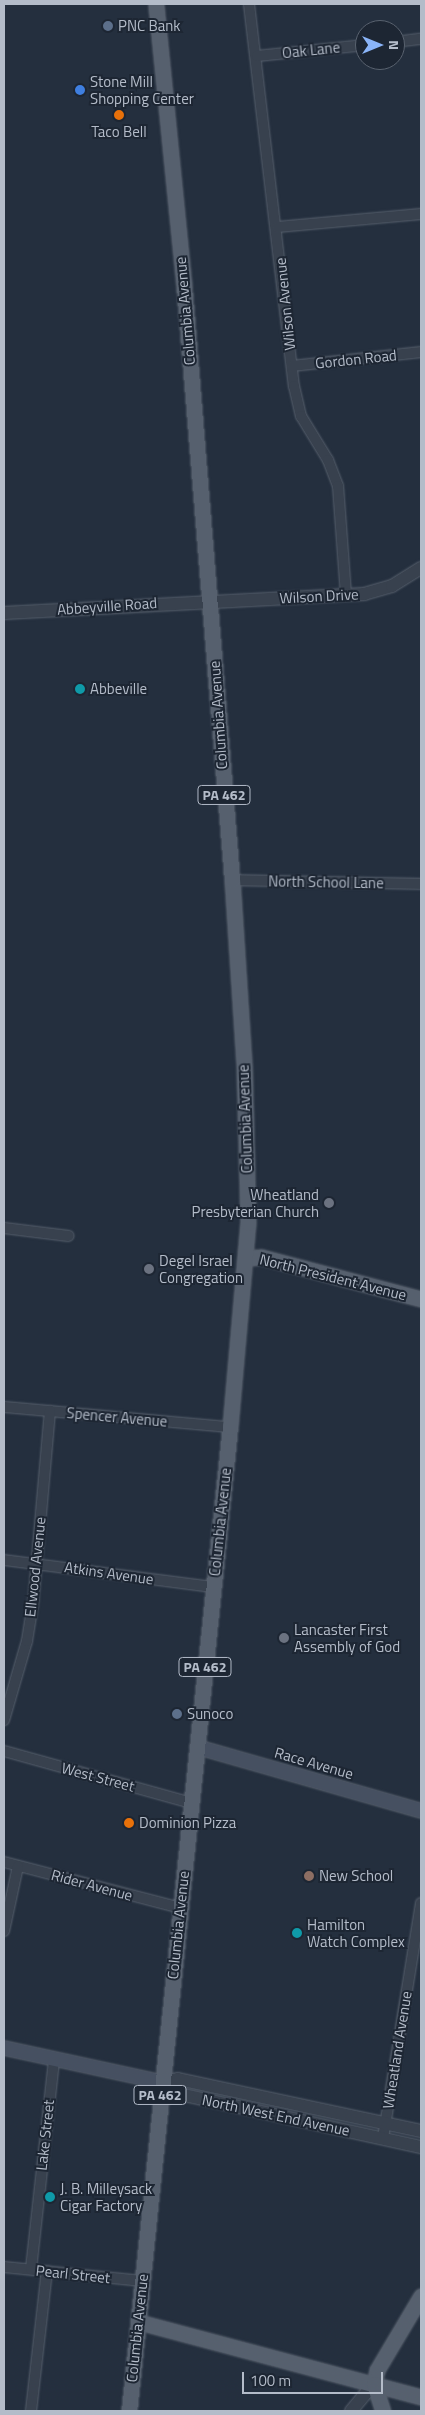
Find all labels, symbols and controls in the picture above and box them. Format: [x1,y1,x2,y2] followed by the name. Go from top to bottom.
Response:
[118,17,180,35] place label: PNC Bank
[102,20,114,32] marker: PNC Bank
[355,20,405,70] north arrow
[281,38,341,62] street label: Oak Lane
[384,40,405,50] text: N
[90,72,194,107] place label: Stone Mill Shopping Center
[74,84,86,96] marker: Stone Mill Shopping Center
[113,109,125,121] marker: Taco Bell
[91,123,147,141] place label: Taco Bell
[171,256,199,366] street label: Columbia Avenue
[271,257,299,351] street label: Wilson Avenue
[314,346,398,372] street label: Gordon Road
[279,585,359,607] street label: Wilson Drive
[56,594,158,618] street label: Abbeyville Road
[205,660,231,770] street label: Columbia Avenue
[90,680,147,698] place label: Abbeville
[74,683,86,695] marker: Abbeville
[196,784,252,806] road number: PA 462
[268,872,384,892] street label: North School Lane
[234,1064,256,1174] street label: Columbia Avenue
[192,1185,319,1220] place label: Wheatland Presbyterian Church
[323,1197,335,1209] marker: Wheatland Presbyterian Church
[258,1250,408,1304] street label: North President Avenue
[159,1251,243,1286] place label: Degel Israel Congregation
[143,1263,155,1275] marker: Degel Israel Congregation
[66,1404,168,1430] street label: Spencer Avenue
[205,1467,235,1577] street label: Columbia Avenue
[21,1516,49,1618] street label: Ellwood Avenue
[63,1558,155,1588] street label: Atkins Avenue
[294,1620,400,1655] place label: Lancaster First Assembly of God
[278,1632,290,1644] marker: Lancaster First Assembly of God
[178,1655,232,1678] road number: PA 462
[187,1705,233,1723] place label: Sunoco
[171,1708,183,1720] marker: Sunoco
[273,1743,355,1783] street label: Race Avenue
[60,1759,136,1795] street label: West Street
[139,1814,236,1832] place label: Dominion Pizza
[123,1817,135,1829] marker: Dominion Pizza
[49,1866,135,1904] street label: Rider Avenue
[319,1867,393,1885] place label: New School
[163,1870,193,1980] street label: Columbia Avenue
[303,1870,315,1882] marker: New School
[307,1915,405,1950] place label: Hamilton Watch Complex
[291,1927,303,1939] marker: Hamilton Watch Complex
[379,1990,415,2110] street label: Wheatland Avenue
[132,2084,188,2106] road number: PA 462
[201,2091,351,2139] street label: North West End Avenue
[32,2099,58,2171] street label: Lake Street
[60,2179,152,2214] place label: J. B. Milleysack Cigar Factory
[44,2191,56,2203] marker: J. B. Milleysack Cigar Factory
[35,2261,111,2287] street label: Pearl Street
[122,2273,152,2383] street label: Columbia Avenue
[245,2362,386,2394] scale bar
[250,2369,291,2392] text: 100 m

